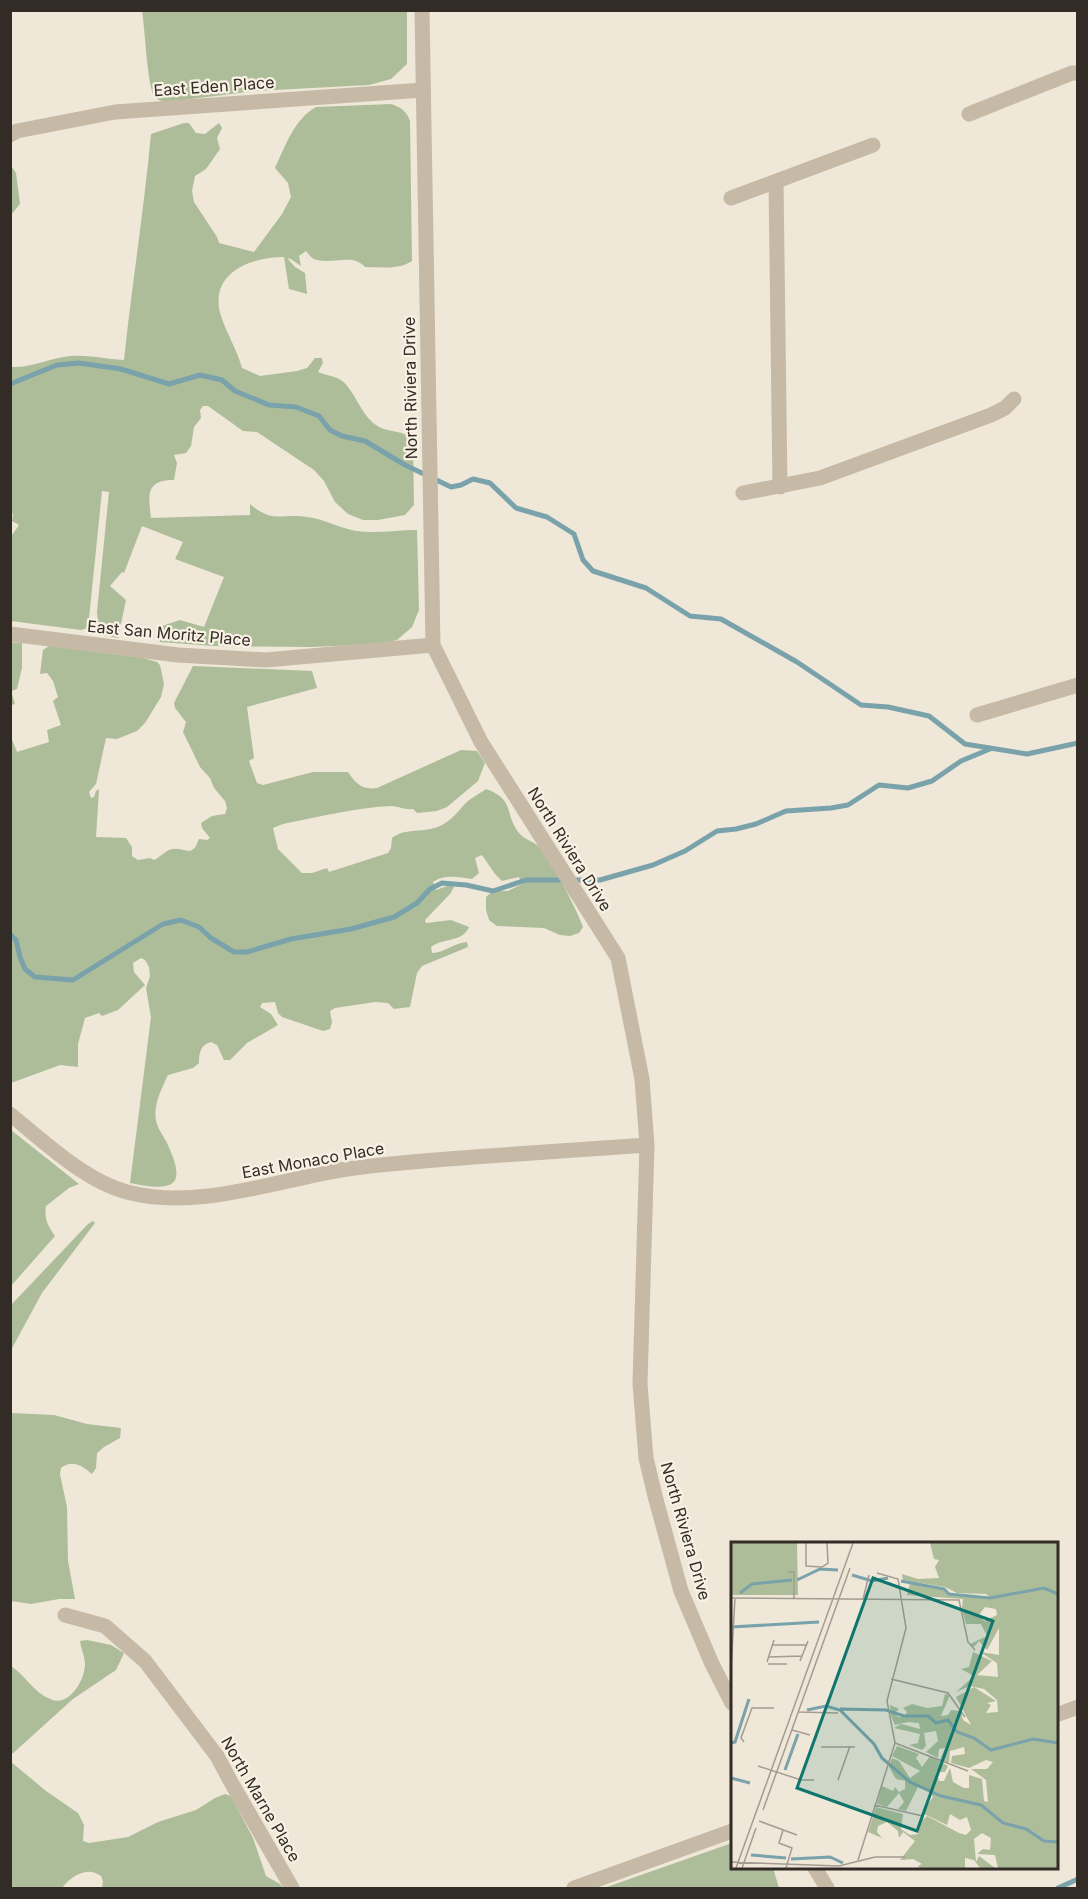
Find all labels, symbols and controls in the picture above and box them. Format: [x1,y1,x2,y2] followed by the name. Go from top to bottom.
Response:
[153,72,275,100] street label: East Eden Place
[399,316,421,460] street label: North Riviera Drive
[86,616,252,650] street label: East San Moritz Place
[524,783,616,915] street label: North Riviera Drive
[240,1138,386,1182] street label: East Monaco Place
[657,1460,715,1602] street label: North Riviera Drive
[731,1542,1058,1869] inset map
[217,1733,305,1865] street label: North Marne Place

